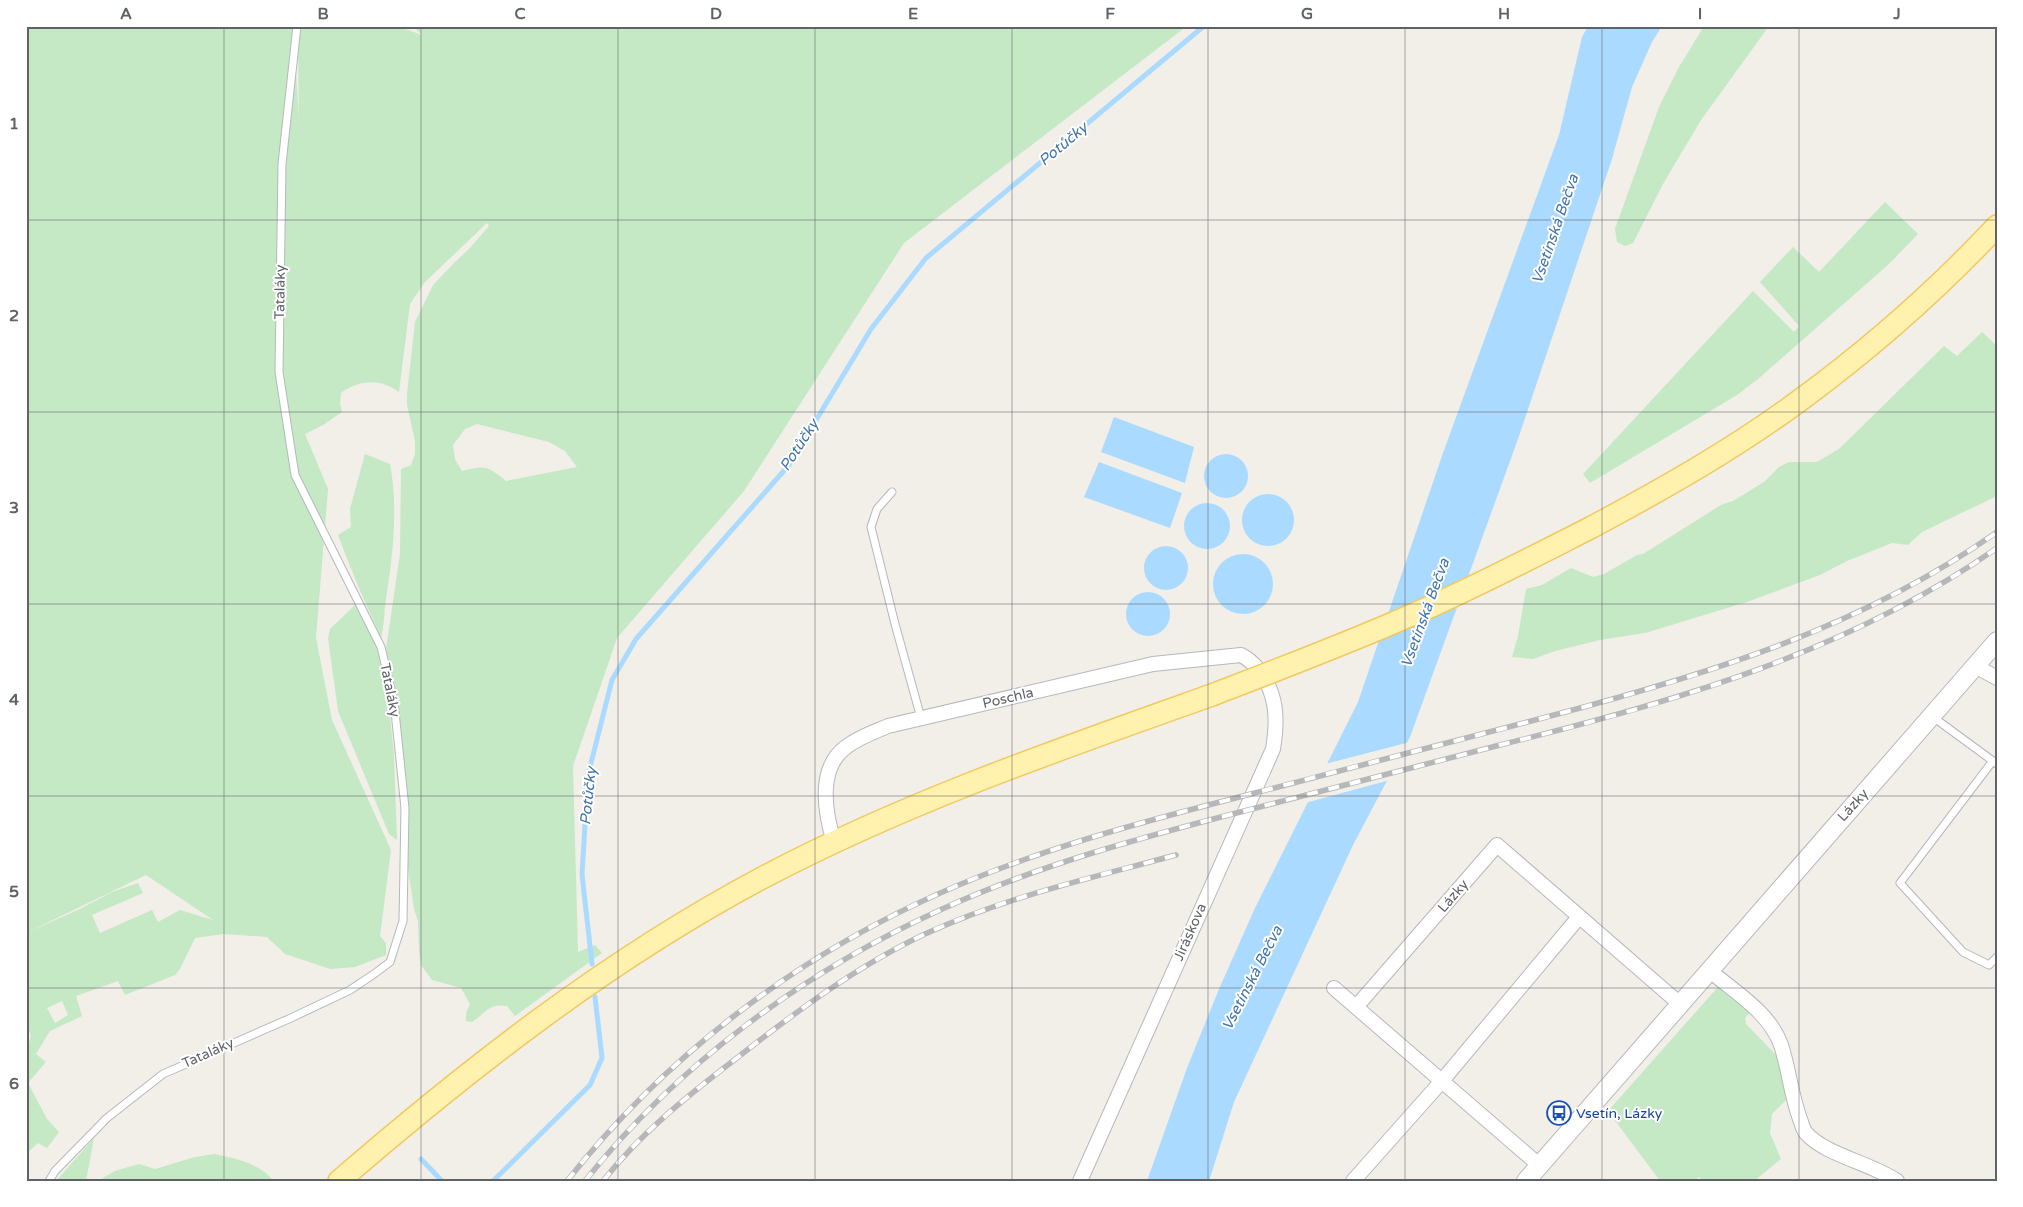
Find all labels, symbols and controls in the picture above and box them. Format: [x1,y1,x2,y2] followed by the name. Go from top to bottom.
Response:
[120,4,132,24] text: A
[317,4,329,24] text: B
[514,4,526,24] text: C
[710,4,722,24] text: D
[908,4,918,24] text: E
[1105,4,1115,24] text: F
[1301,4,1313,24] text: G
[1498,4,1510,24] text: H
[1698,4,1702,24] text: I
[1892,4,1901,24] text: J
[9,114,19,134] text: 1
[1035,117,1092,170] water label: Potůčky
[1528,171,1582,286] water label: Vsetínská Bečva
[271,264,289,320] street label: Tataláky
[9,306,19,326] text: 2
[776,414,823,474] water label: Potůčky
[9,498,19,518] text: 3
[1397,556,1453,670] water label: Vsetínská Bečva
[376,661,404,719] street label: Tataláky
[981,684,1035,712] street label: Poschla
[9,690,19,710] text: 4
[576,764,600,826] water label: Potůčky
[1834,785,1872,825] street label: Lázky
[1434,876,1472,916] street label: Lázky
[9,882,19,902] text: 5
[1170,901,1210,963] street label: Jiráskova
[1218,922,1286,1033] water label: Vsetínská Bečva
[179,1034,237,1072] street label: Tataláky
[9,1074,19,1094] text: 6
[1546,1100,1572,1126] bus stop icon: Vsetín, Lázky
[1576,1105,1663,1122] place label: Vsetín, Lázky

